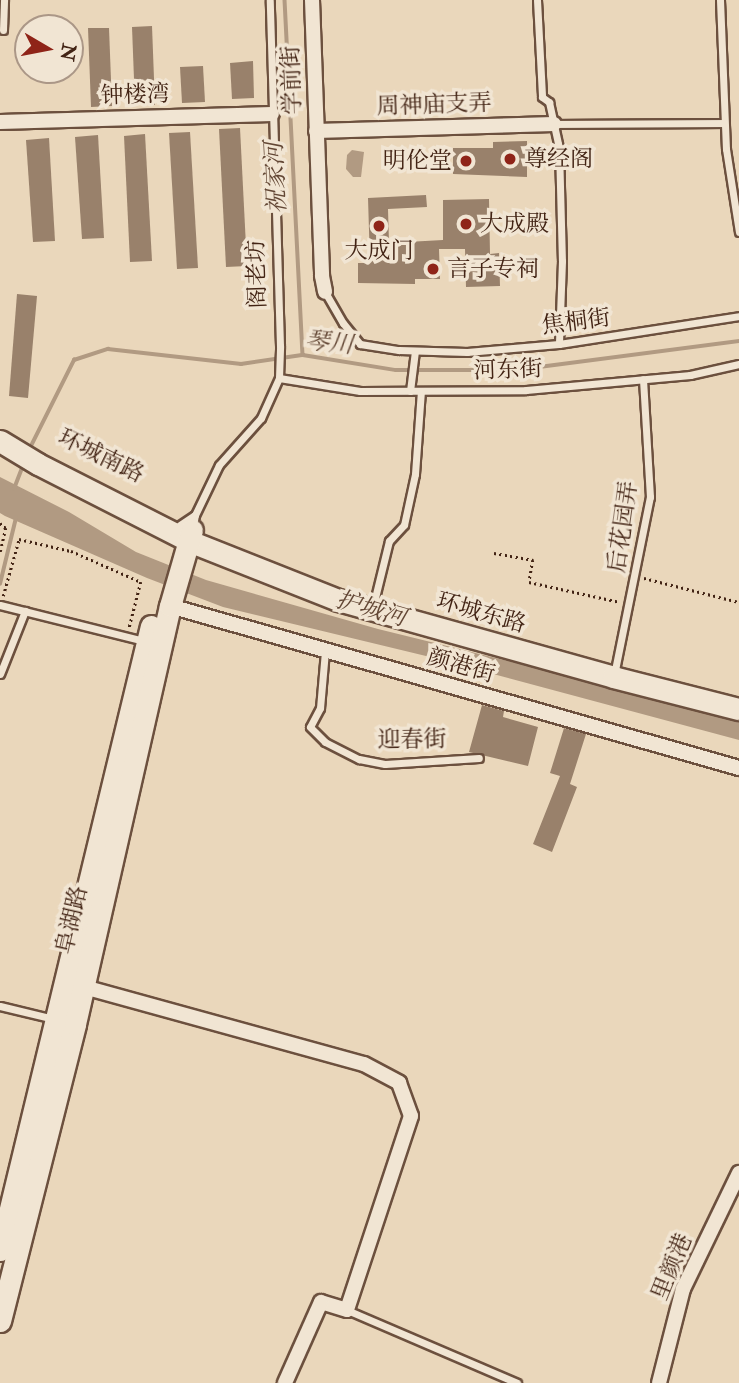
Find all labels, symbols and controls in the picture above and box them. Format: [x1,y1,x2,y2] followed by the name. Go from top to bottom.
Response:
[14,14,84,84] north arrow
[54,42,81,63] text: N
[277,45,307,115] street label: 学前街
[100,80,170,110] street label: 钟楼湾
[376,89,492,121] street label: 周神庙支弄
[260,141,292,215] water label: 祝家河
[524,145,593,173] place label: 尊经阁
[383,147,452,175] place label: 明伦堂
[502,151,518,167] marker: 尊经阁
[458,153,474,169] marker: 明伦堂
[480,210,549,238] place label: 大成殿
[458,216,474,232] marker: 大成殿
[371,218,387,234] marker: 大成门
[345,237,413,265] place label: 大成门
[242,239,272,309] street label: 阁老坊
[447,255,539,283] place label: 言子专祠
[425,261,441,277] marker: 言子专祠
[540,304,612,340] street label: 焦桐街
[304,326,354,360] water label: 琴川
[473,355,543,385] street label: 河东街
[54,423,148,489] street label: 环城南路
[603,480,643,574] street label: 后花园弄
[332,585,410,633] water label: 护城河
[433,587,529,639] street label: 环城东路
[424,643,498,689] street label: 颜港街
[377,726,447,754] street label: 迎春街
[51,883,93,957] street label: 阜湖路
[646,1230,698,1304] street label: 里颜港

